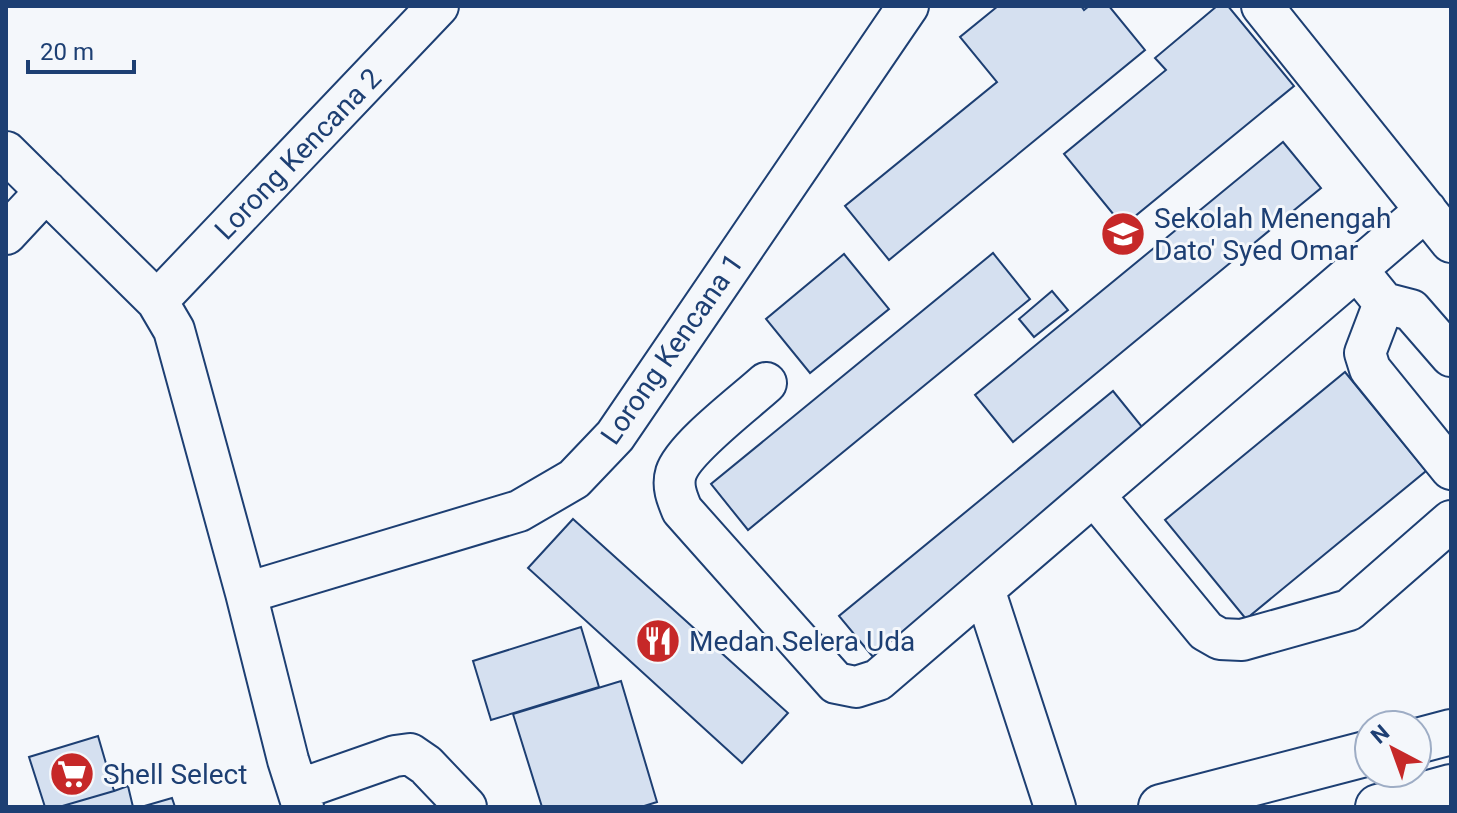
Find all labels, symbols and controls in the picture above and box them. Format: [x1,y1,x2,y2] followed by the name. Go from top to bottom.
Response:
[28,24,134,74] scale bar
[40,38,94,66] text: 20 m
[208,62,388,246] street label: Lorong Kencana 2
[1154,202,1391,267] place label: Sekolah Menengah Dato' Syed Omar
[1099,210,1147,258] school or university icon: Sekolah Menengah Dato' Syed Omar
[594,247,750,451] street label: Lorong Kencana 1
[634,617,682,665] restaurant icon: Medan Selera Uda
[689,625,915,658] place label: Medan Selera Uda
[1353,709,1433,789] north arrow
[1366,720,1394,749] text: N
[48,750,96,798] supermarket icon: Shell Select
[103,758,247,791] place label: Shell Select

